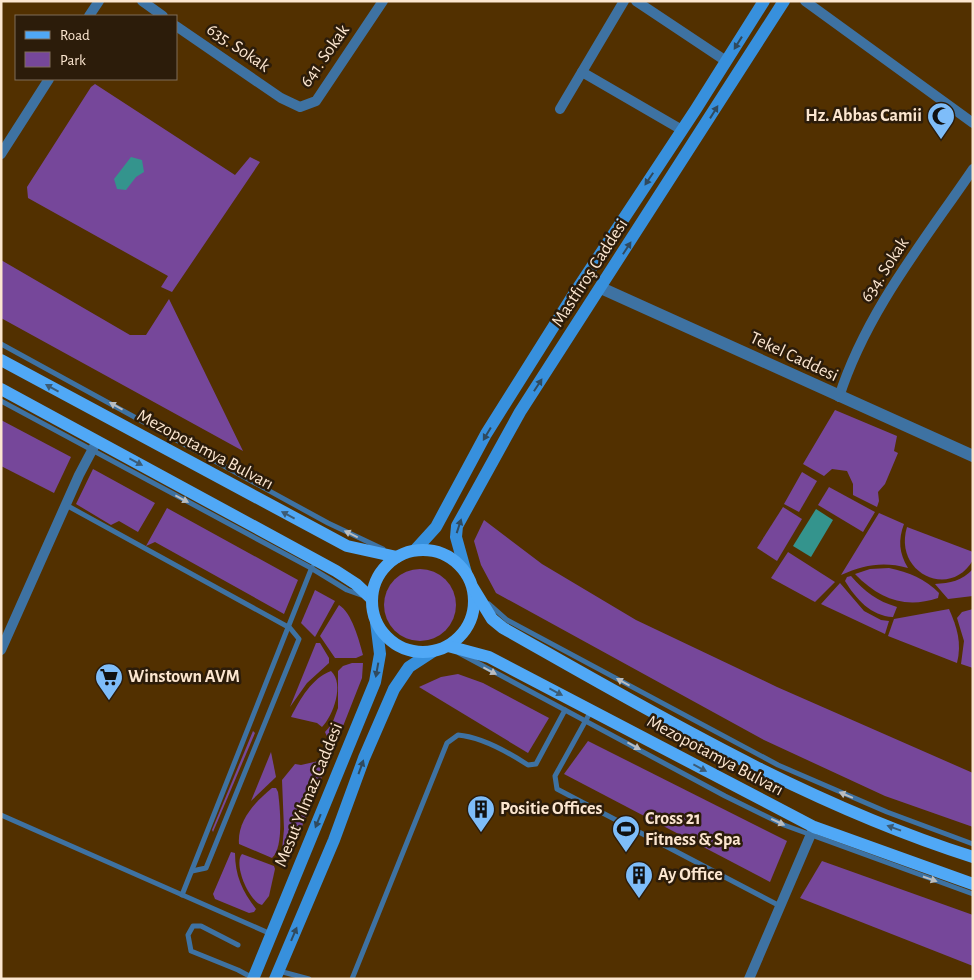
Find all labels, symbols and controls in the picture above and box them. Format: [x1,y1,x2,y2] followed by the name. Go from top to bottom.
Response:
[15,15,178,80] legend
[203,20,273,76] street label: 635. Sokak
[297,21,353,91] street label: 641. Sokak
[60,28,90,43] text: Road
[733,36,742,49] one-way arrow
[60,53,86,68] text: Park
[926,101,956,140] mosque icon: Hz. Abbas Camii
[710,105,719,118] one-way arrow
[805,107,922,125] place label: Hz. Abbas Camii
[644,172,654,186] one-way arrow
[549,216,631,330] street label: Mastfıroş Caddesi
[858,234,913,306] street label: 634. Sokak
[622,242,631,255] one-way arrow
[747,329,841,385] street label: Tekel Caddesi
[533,378,543,391] one-way arrow
[44,384,59,392] one-way arrow
[108,402,123,410] one-way arrow
[134,406,276,494] street label: Mezopotamya Bulvarı
[482,427,491,440] one-way arrow
[129,458,143,467] one-way arrow
[175,495,190,503] one-way arrow
[281,510,294,519] one-way arrow
[455,518,463,533] one-way arrow
[344,529,358,537] one-way arrow
[94,662,124,701] supermarket icon: Winstown AVM
[373,662,381,678] one-way arrow
[483,667,497,675] one-way arrow
[128,668,240,686] place label: Winstown AVM
[616,678,629,687] one-way arrow
[549,688,564,696] one-way arrow
[644,712,786,800] street label: Mezopotamya Bulvarı
[272,720,346,870] street label: Mesut Yılmaz Caddesi
[627,741,641,750] one-way arrow
[357,759,365,774] one-way arrow
[693,764,708,772] one-way arrow
[838,791,853,799] one-way arrow
[466,794,496,833] building icon: Positie Offices
[500,800,603,818] place label: Positie Offices
[645,810,741,849] place label: Cross 21 Fitness & Spa
[314,814,322,829] one-way arrow
[611,814,641,853] sports icon: Cross 21 Fitness & Spa
[771,818,785,826] one-way arrow
[886,824,901,832] one-way arrow
[624,860,654,899] building icon: Ay Office
[658,866,723,884] place label: Ay Office
[922,876,937,883] one-way arrow
[290,926,298,941] one-way arrow

